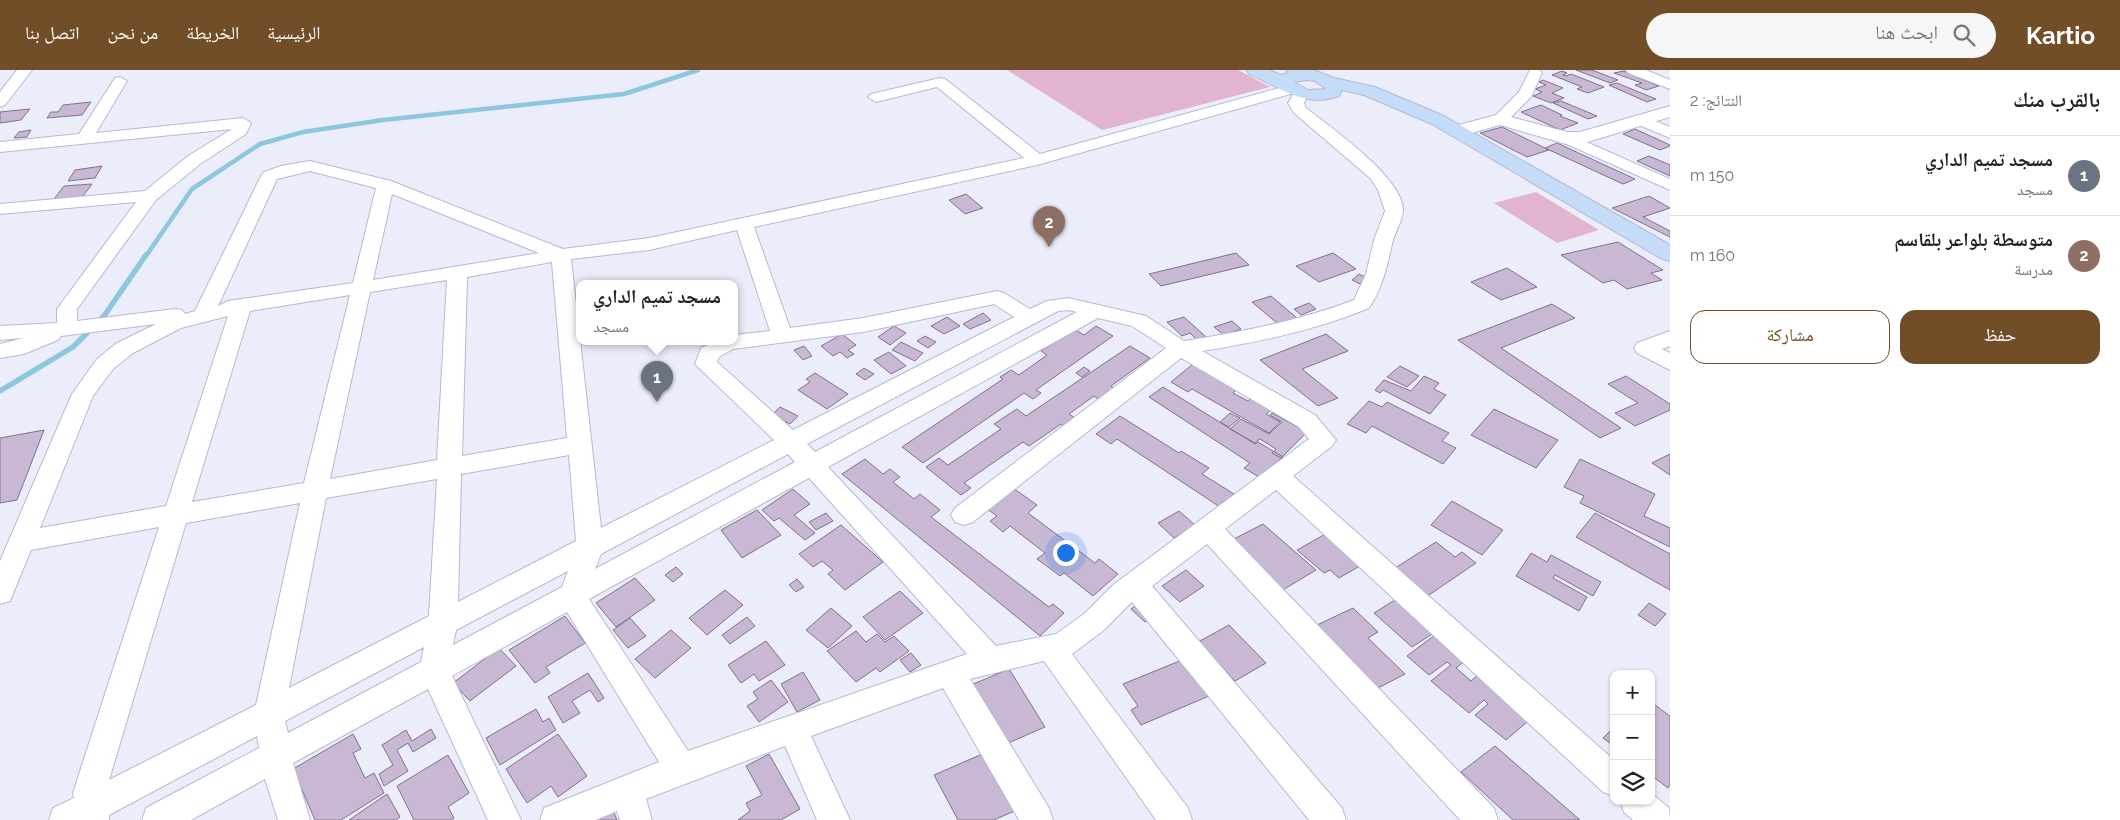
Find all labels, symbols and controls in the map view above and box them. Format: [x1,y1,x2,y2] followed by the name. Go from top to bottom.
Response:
[1646,13,1996,58] search box
[1875,21,1938,43] text: ابحث هنا
[1950,21,1978,49] icon: search
[2026,21,2095,50] text: Kartio
[25,22,79,43] text: اتصل بنا
[107,22,158,43] text: من نحن
[186,22,239,43] text: الخريطة
[267,22,321,43] text: الرئيسية
[2013,87,2100,112] text: بالقرب منك
[1690,91,1742,110] text: النتائج: 2
[1925,148,2053,170] text: مسجد تميم الداري
[1690,166,1734,185] text: 150 m
[2080,166,2088,185] text: 1
[2017,180,2053,199] text: مسجد
[1033,206,1065,247] pin: 2
[1894,228,2053,250] text: متوسطة بلواعر بلقاسم
[1690,246,1735,265] text: 160 m
[2079,246,2089,265] text: 2
[2014,260,2053,279] text: مدرسة
[576,280,738,345] popup
[593,285,721,307] text: مسجد تميم الداري
[1690,310,1890,364] button: مشاركة
[1900,310,2100,364] button: حفظ
[593,317,629,336] text: مسجد
[641,361,673,402] pin: 1
[1053,540,1079,566] your location
[1610,670,1655,805] map controls
[1610,670,1655,715] button: +
[1610,715,1655,760] button: −
[1610,760,1655,805] button: layers

